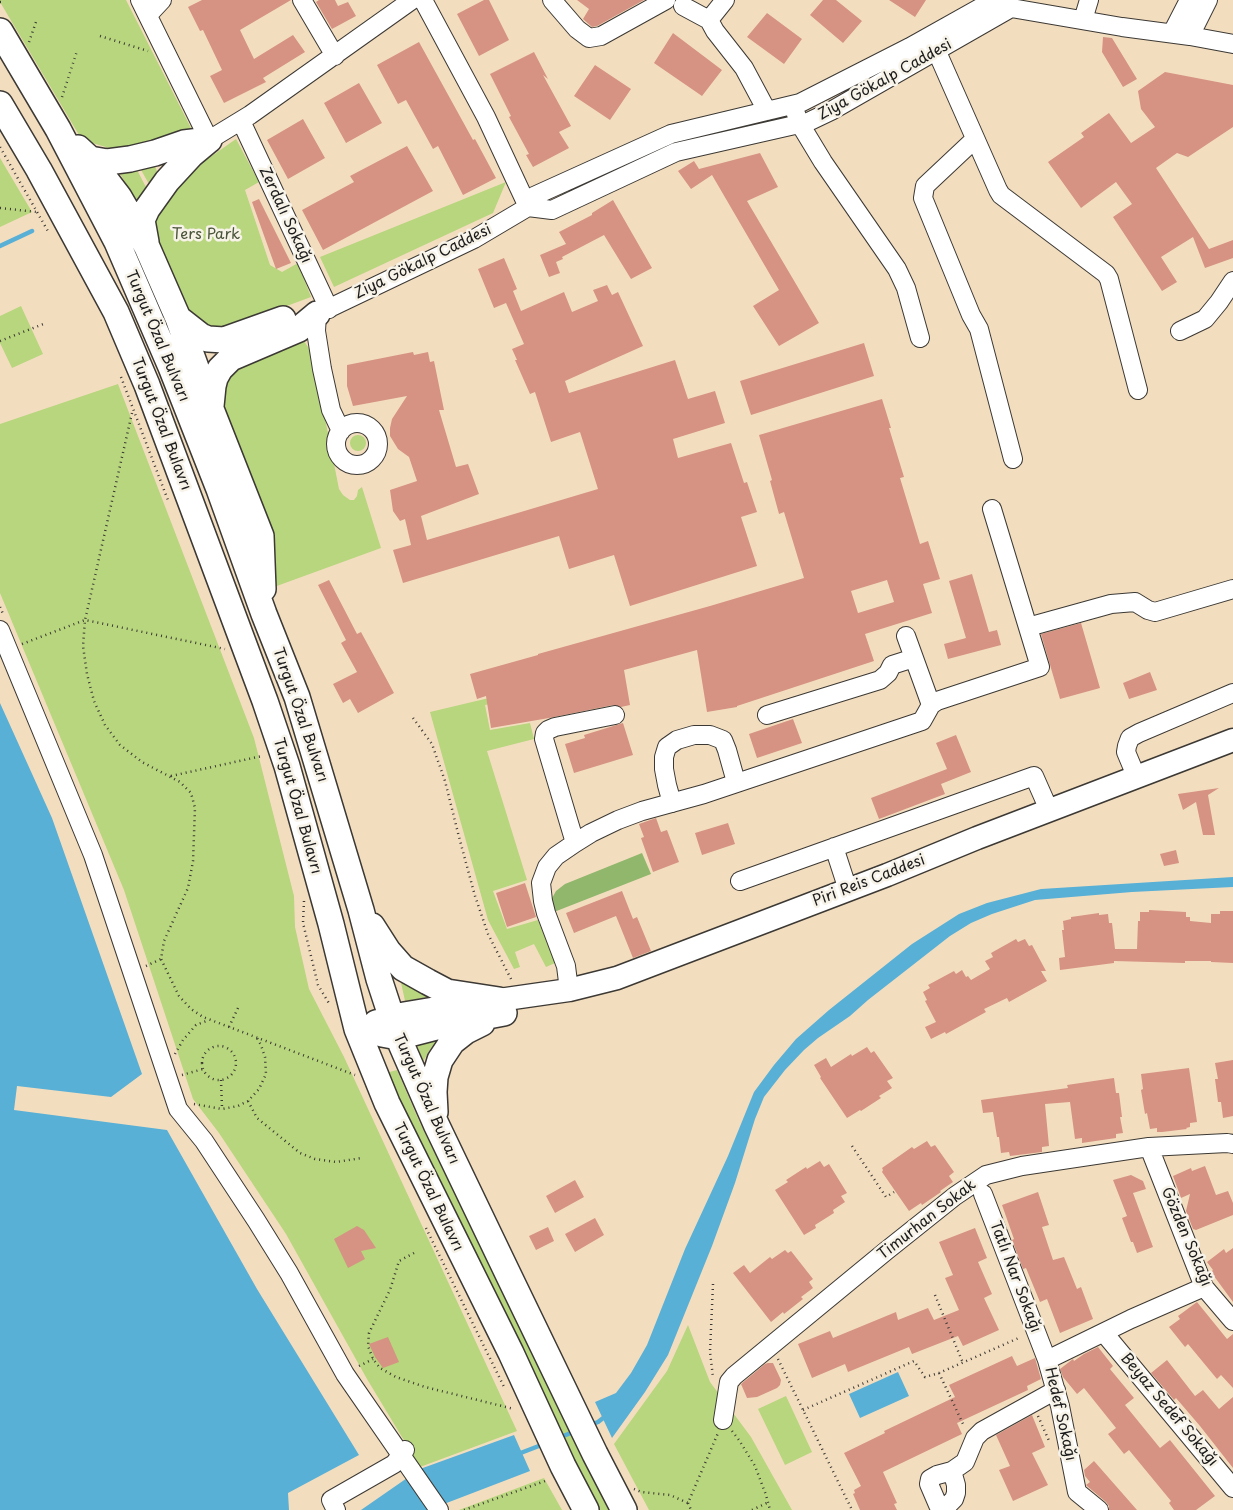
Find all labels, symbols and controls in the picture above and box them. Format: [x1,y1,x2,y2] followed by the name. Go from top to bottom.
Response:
[815,36,955,124] street label: Ziya Gökalp Caddesi
[255,164,315,266] street label: Zerdalı Sokağı
[351,221,495,303] street label: Ziya Gökalp Caddesi
[172,226,240,244] park label: Ters Park
[121,268,193,404] street label: Turgut Özal Bulvarı
[127,355,195,493] street label: Turgut Özal Bulavrı
[269,645,331,785] street label: Turgut Özal Bulvarı
[269,736,325,876] street label: Turgut Özal Bulavrı
[810,851,928,911] street label: Piri Reis Caddesi
[389,1031,463,1167] street label: Turgut Özal Bulvarı
[389,1120,467,1254] street label: Turgut Özal Bulavrı
[874,1176,980,1264] street label: Timurhan Sokak
[1157,1185,1215,1289] street label: Gözden Sokağı
[986,1219,1044,1335] street label: Tatlı Nar Sokağı
[1116,1350,1222,1470] street label: Beyaz Sedef Sokağı
[1040,1365,1080,1463] street label: Hedef Sokağı

